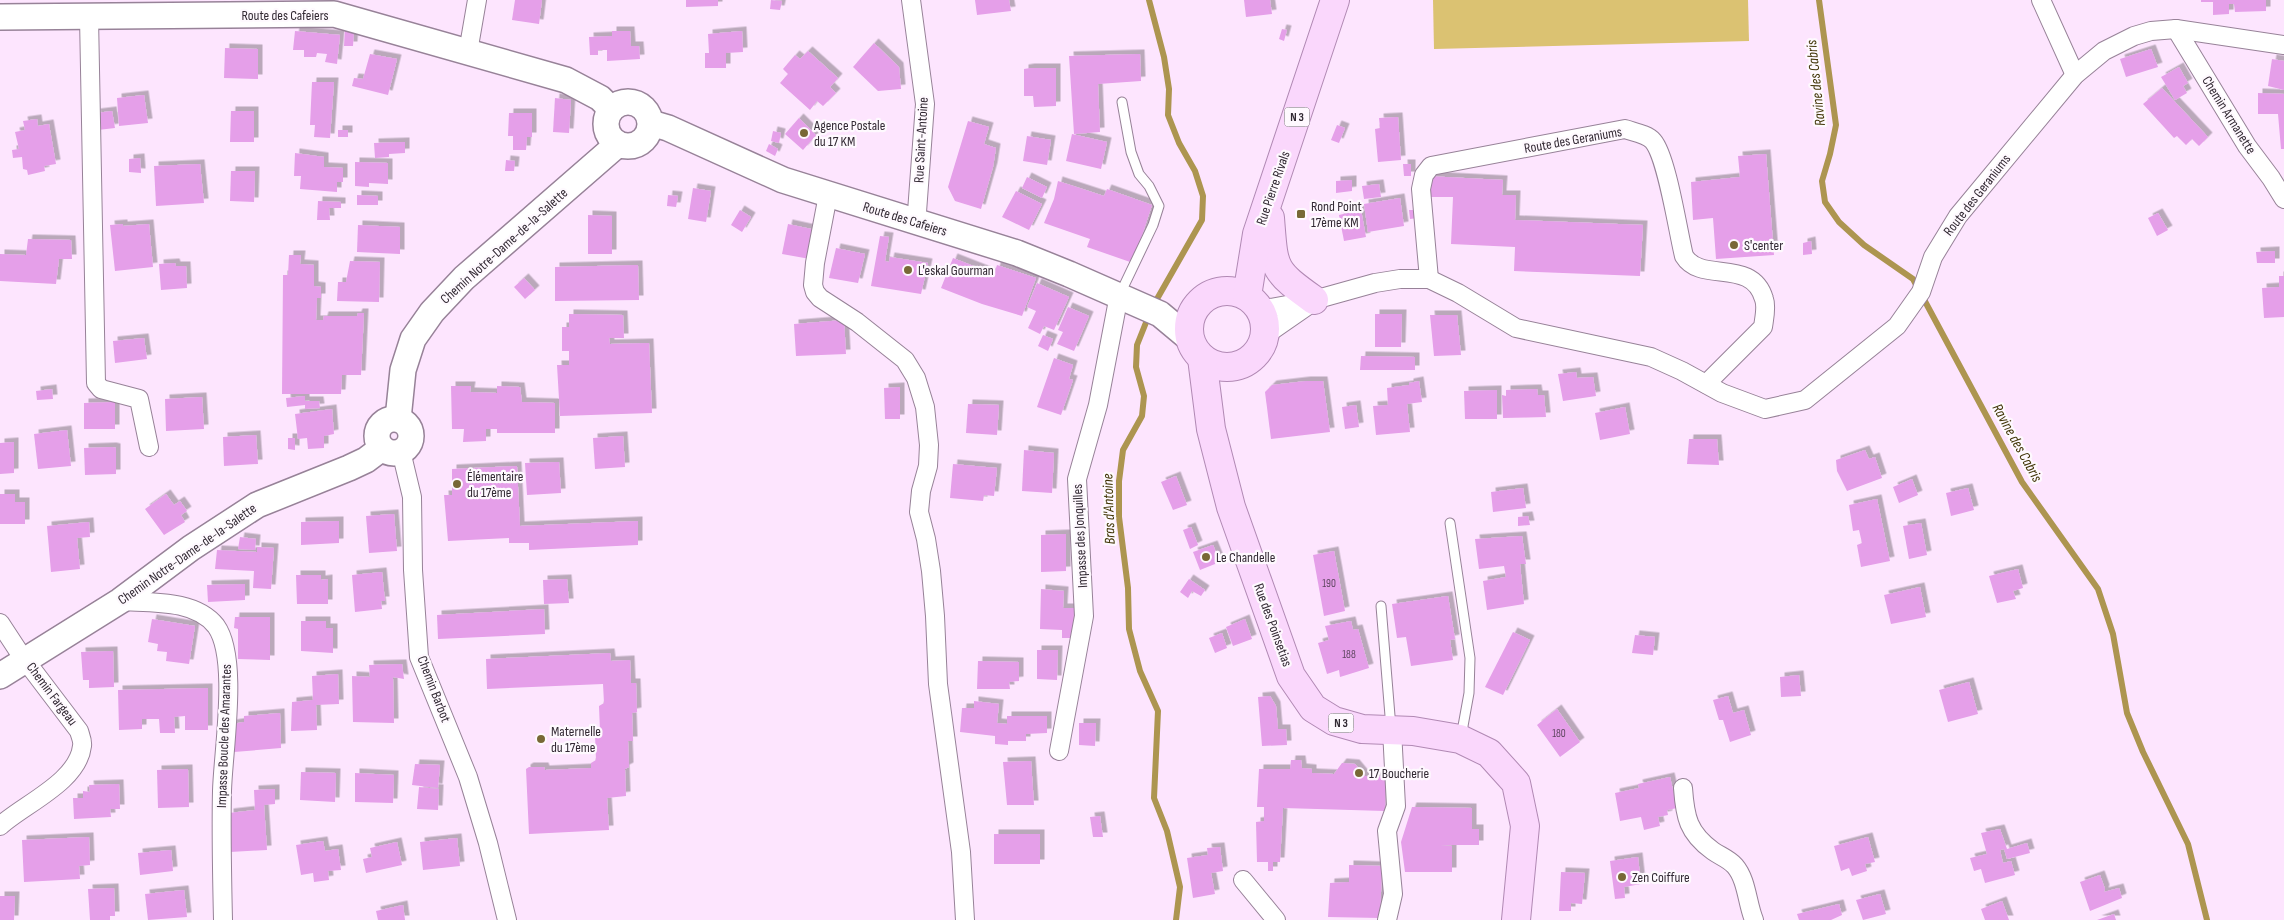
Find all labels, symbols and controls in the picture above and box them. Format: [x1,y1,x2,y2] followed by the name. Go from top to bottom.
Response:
[241,7,329,24] street label: Route des Cafeiers
[1802,38,1830,127] water label: Ravine des Cabris
[2198,73,2260,157] street label: Chemin Armanette
[910,97,932,183] street label: Rue Saint-Antoine
[1284,108,1310,126] road number: N 3
[813,117,885,150] place label: Agence Postale du 17 KM
[1523,123,1623,157] street label: Route des Geraniums
[798,127,810,139] marker: Agence Postale du 17 KM
[1252,149,1294,227] street label: Rue Pierre Rivals
[1940,151,2014,239] street label: Route des Geraniums
[437,184,571,308] street label: Chemin Notre-Dame-de-la-Salette
[861,198,949,240] street label: Route des Cafeiers
[1311,198,1362,231] place label: Rond Point 17ème KM
[1295,208,1307,220] marker: Rond Point 17ème KM
[1744,237,1783,254] place label: S'center
[1728,239,1740,251] marker: S'center
[918,262,994,279] place label: L'eskal Gourman
[902,264,914,276] marker: L'eskal Gourman
[1988,401,2047,486] water label: Ravine des Cabris
[467,468,523,501] place label: Élémentaire du 17ème
[1098,473,1120,545] water label: Bras d'Antoine
[451,478,463,490] marker: Élémentaire du 17ème
[1069,483,1091,589] street label: Impasse des Jonquilles
[114,500,260,608] street label: Chemin Notre-Dame-de-la-Salette
[1216,549,1275,566] place label: Le Chandelle
[1200,551,1212,563] marker: Le Chandelle
[1322,577,1336,590] house number: 190
[1250,581,1296,669] street label: Rue des Poinsetias
[1342,648,1356,661] house number: 188
[414,653,454,725] street label: Chemin Barbot
[23,659,81,729] street label: Chemin Fargeau
[213,664,235,808] street label: Impasse Boucle des Amarantes
[1328,714,1354,732] road number: N 3
[551,723,601,756] place label: Maternelle du 17ème
[1552,727,1566,740] house number: 180
[535,733,547,745] marker: Maternelle du 17ème
[1369,765,1429,782] place label: 17 Boucherie
[1353,767,1365,779] marker: 17 Boucherie
[1632,869,1690,886] place label: Zen Coiffure
[1616,871,1628,883] marker: Zen Coiffure

